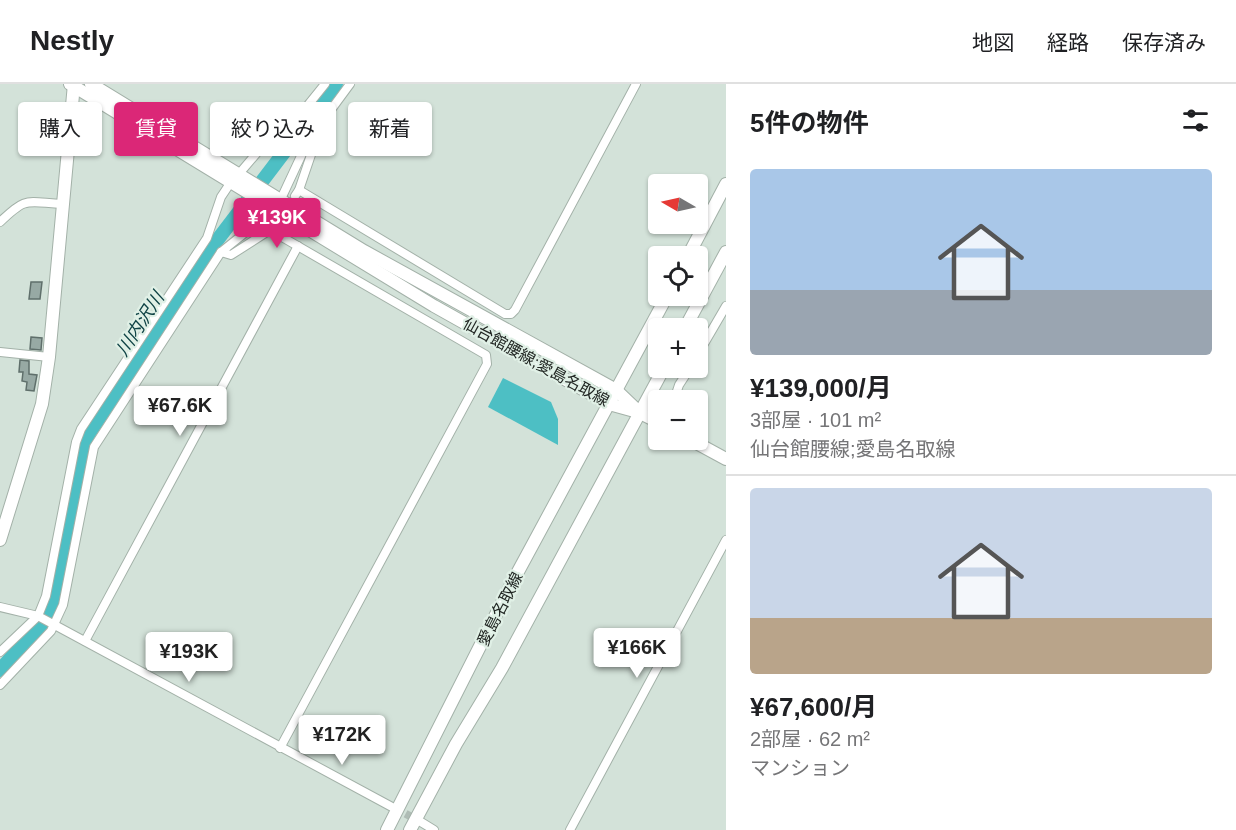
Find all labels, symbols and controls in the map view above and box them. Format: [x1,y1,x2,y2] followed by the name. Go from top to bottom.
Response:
[30,25,114,56] text: Nestly
[972,31,1014,54] text: 地図
[1047,31,1089,54] text: 経路
[1122,31,1206,54] text: 保存済み
[18,102,102,156] chip: 購入
[114,102,198,156] chip: 賃貸
[210,102,336,156] chip: 絞り込み
[348,102,432,156] chip: 新着
[1179,104,1212,137] icon: filters
[750,108,868,138] text: 5件の物件
[648,174,708,234] north arrow
[648,174,708,450] map controls
[235,198,319,249] pin: ¥139K
[248,206,306,228] text: ¥139K
[927,208,1035,316] icon: home
[648,246,708,306] button: locate
[112,287,169,360] water label: 川内沢川
[460,315,612,409] street label: 仙台館腰線;愛島名取線
[648,318,708,378] button: +
[750,373,892,403] text: ¥139,000/月
[131,386,229,437] pin: ¥67.6K
[648,390,708,450] button: −
[148,394,212,416] text: ¥67.6K
[750,409,881,431] text: 3部屋 · 101 m²
[750,438,956,460] text: 仙台館腰線;愛島名取線
[927,527,1035,635] icon: home
[474,569,526,649] street label: 愛島名取線
[595,628,679,679] pin: ¥166K
[147,632,231,683] pin: ¥193K
[608,636,666,658] text: ¥166K
[160,640,218,662] text: ¥193K
[750,692,877,722] text: ¥67,600/月
[300,715,384,766] pin: ¥172K
[313,723,371,745] text: ¥172K
[750,728,870,750] text: 2部屋 · 62 m²
[750,757,850,779] text: マンション

